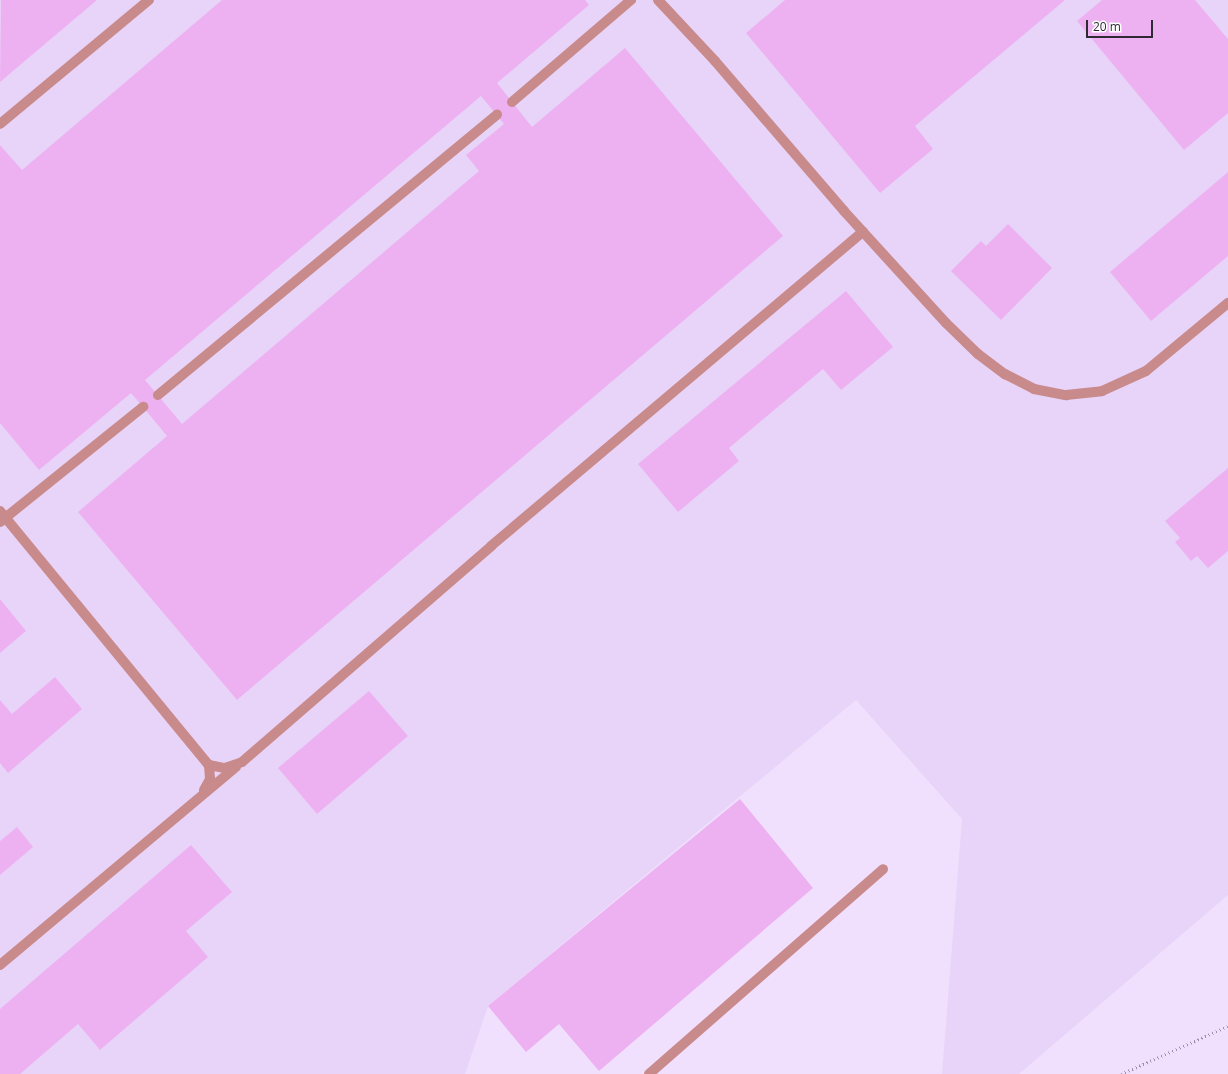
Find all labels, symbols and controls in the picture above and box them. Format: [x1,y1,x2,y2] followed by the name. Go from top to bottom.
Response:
[1088,12,1155,38] scale bar
[1093,18,1121,35] text: 20 m

